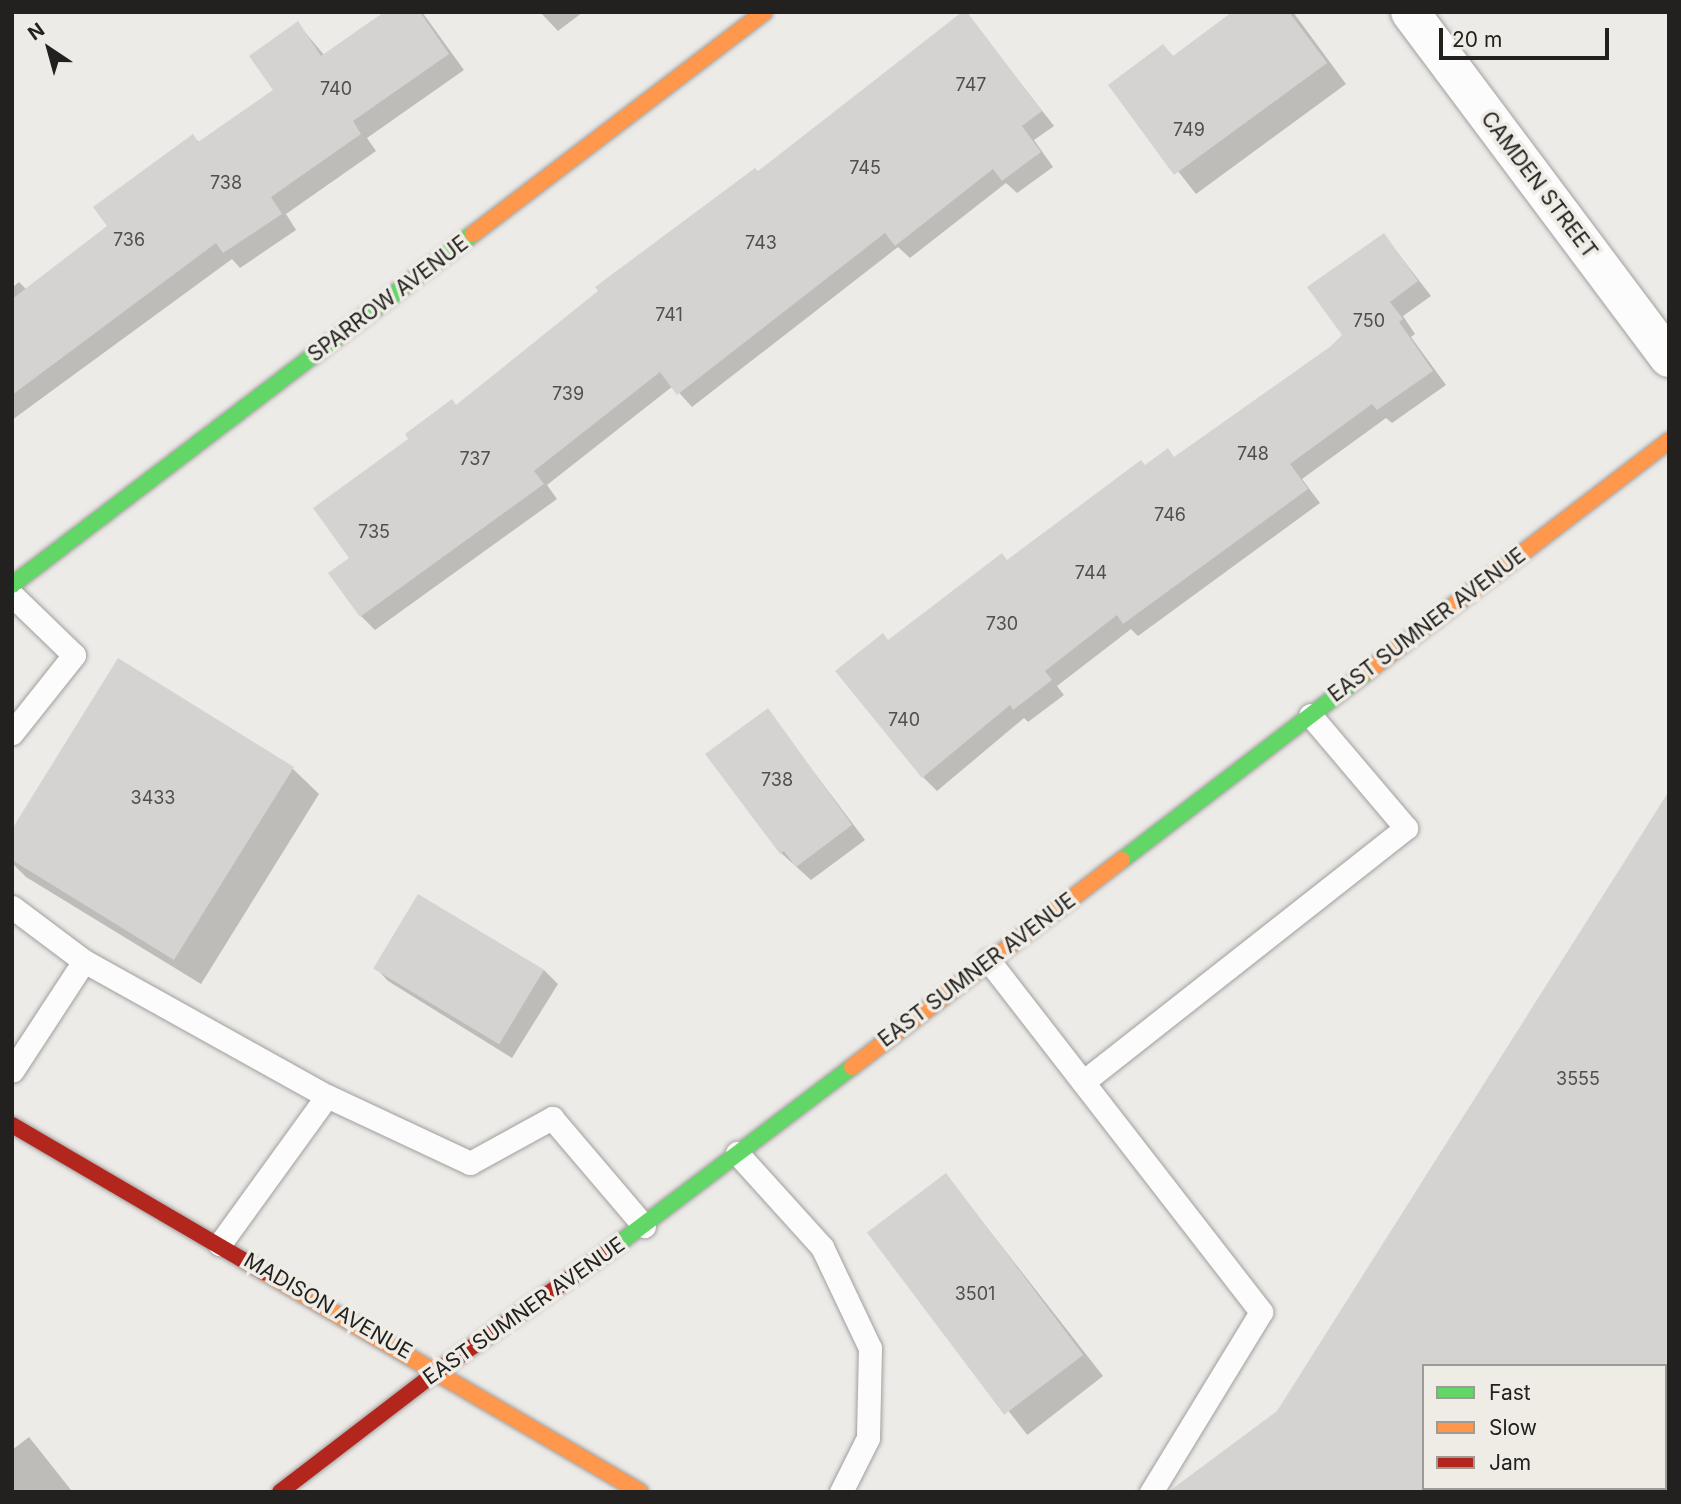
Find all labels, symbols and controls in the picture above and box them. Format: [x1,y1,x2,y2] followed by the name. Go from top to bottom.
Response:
[14,14,84,84] north arrow
[1443,14,1613,58] scale bar
[24,18,49,45] text: N
[1452,27,1502,52] text: 20 m
[956,74,986,96] house number: 747
[320,78,352,100] house number: 740
[1476,107,1602,263] street label: CAMDEN STREET
[1173,119,1205,141] house number: 749
[849,157,881,179] house number: 745
[210,172,242,194] house number: 738
[113,229,145,251] house number: 736
[303,231,473,367] street label: SPARROW AVENUE
[745,232,777,254] house number: 743
[655,304,683,326] house number: 741
[1353,310,1385,332] house number: 750
[552,383,584,405] house number: 739
[1237,443,1269,465] house number: 748
[459,448,491,470] house number: 737
[1154,504,1186,526] house number: 746
[358,521,390,543] house number: 735
[1323,543,1531,707] street label: EAST SUMNER AVENUE
[1075,562,1107,584] house number: 744
[986,613,1018,635] house number: 730
[888,709,920,731] house number: 740
[761,769,793,791] house number: 738
[131,787,175,809] house number: 3433
[873,888,1081,1052] street label: EAST SUMNER AVENUE
[1556,1068,1600,1090] house number: 3555
[418,1232,630,1390] street label: EAST SUMNER AVENUE
[240,1248,416,1364] street label: MADISON AVENUE
[955,1283,995,1305] house number: 3501
[1422,1364,1667,1490] legend
[1489,1380,1531,1405] text: Fast
[1489,1415,1537,1440] text: Slow
[1489,1450,1531,1475] text: Jam

